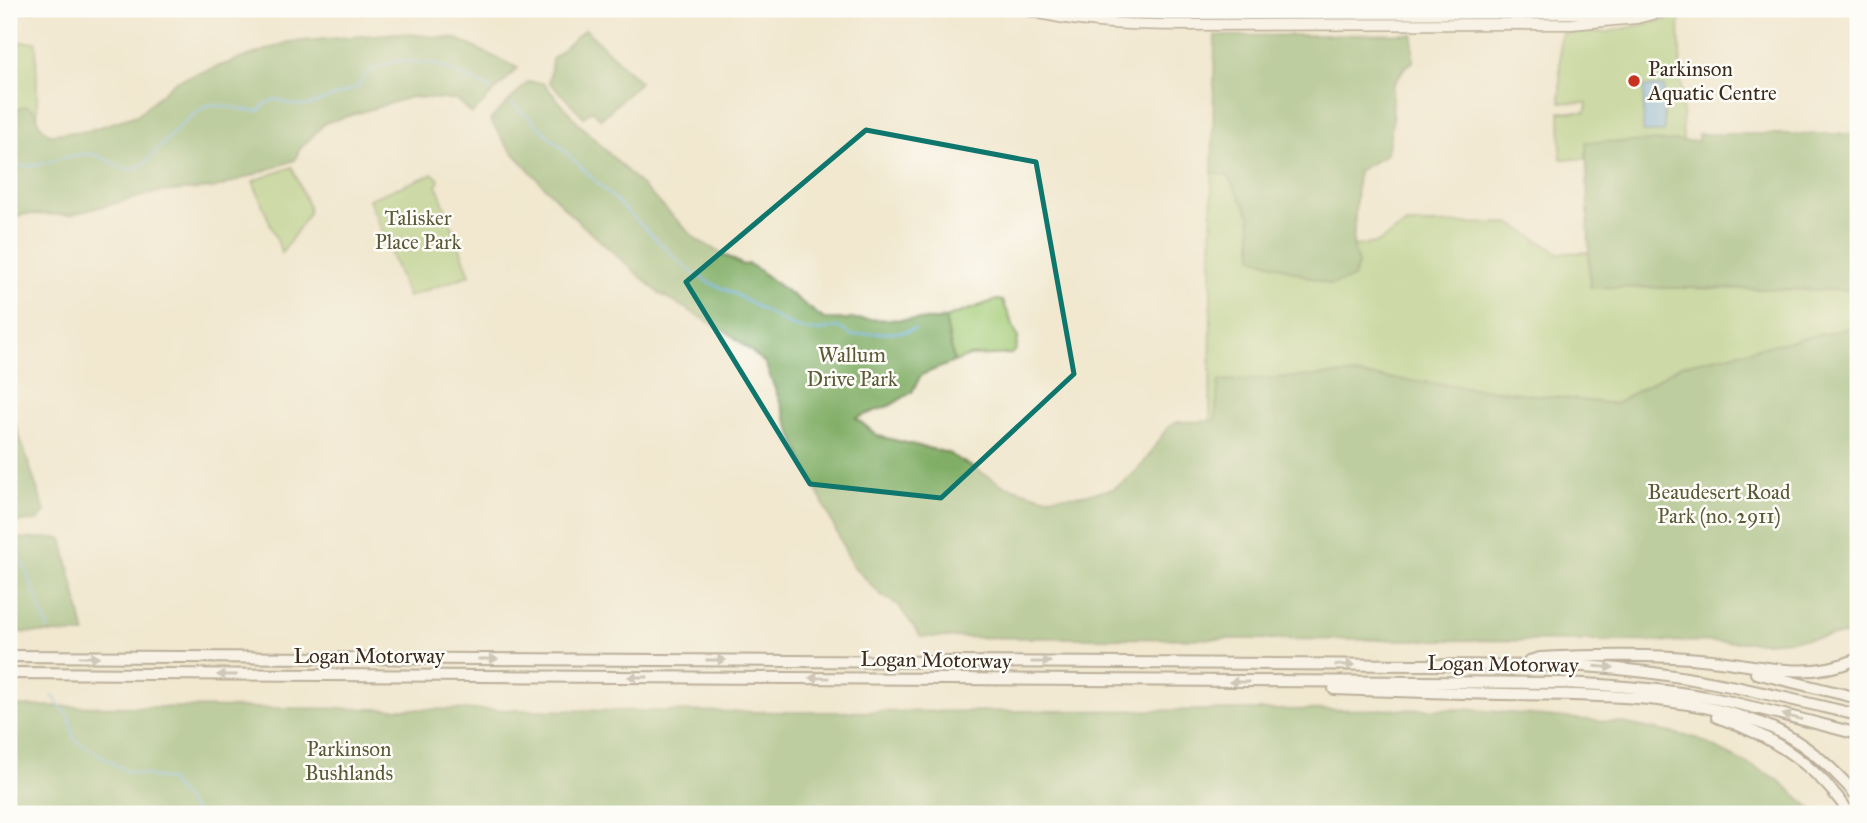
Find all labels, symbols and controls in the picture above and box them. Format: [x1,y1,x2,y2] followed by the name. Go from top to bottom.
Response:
[1647,56,1777,106] place label: Parkinson Aquatic Centre
[1626,73,1642,89] marker: Parkinson Aquatic Centre
[375,205,462,255] park label: Talisker Place Park
[806,342,898,392] park label: Wallum Drive Park
[1648,479,1791,529] park label: Beaudesert Road Park (no. 2911)
[293,643,446,669] street label: Logan Motorway
[860,646,1013,674] street label: Logan Motorway
[1427,650,1580,678] street label: Logan Motorway
[79,651,101,663] one-way arrow
[478,653,500,665] one-way arrow
[705,654,727,666] one-way arrow
[1031,656,1053,668] one-way arrow
[1334,659,1356,671] one-way arrow
[1594,662,1616,673] one-way arrow
[216,669,238,681] one-way arrow
[627,671,649,683] one-way arrow
[808,672,830,684] one-way arrow
[1228,676,1250,688] one-way arrow
[1781,711,1803,722] one-way arrow
[305,736,393,786] park label: Parkinson Bushlands

